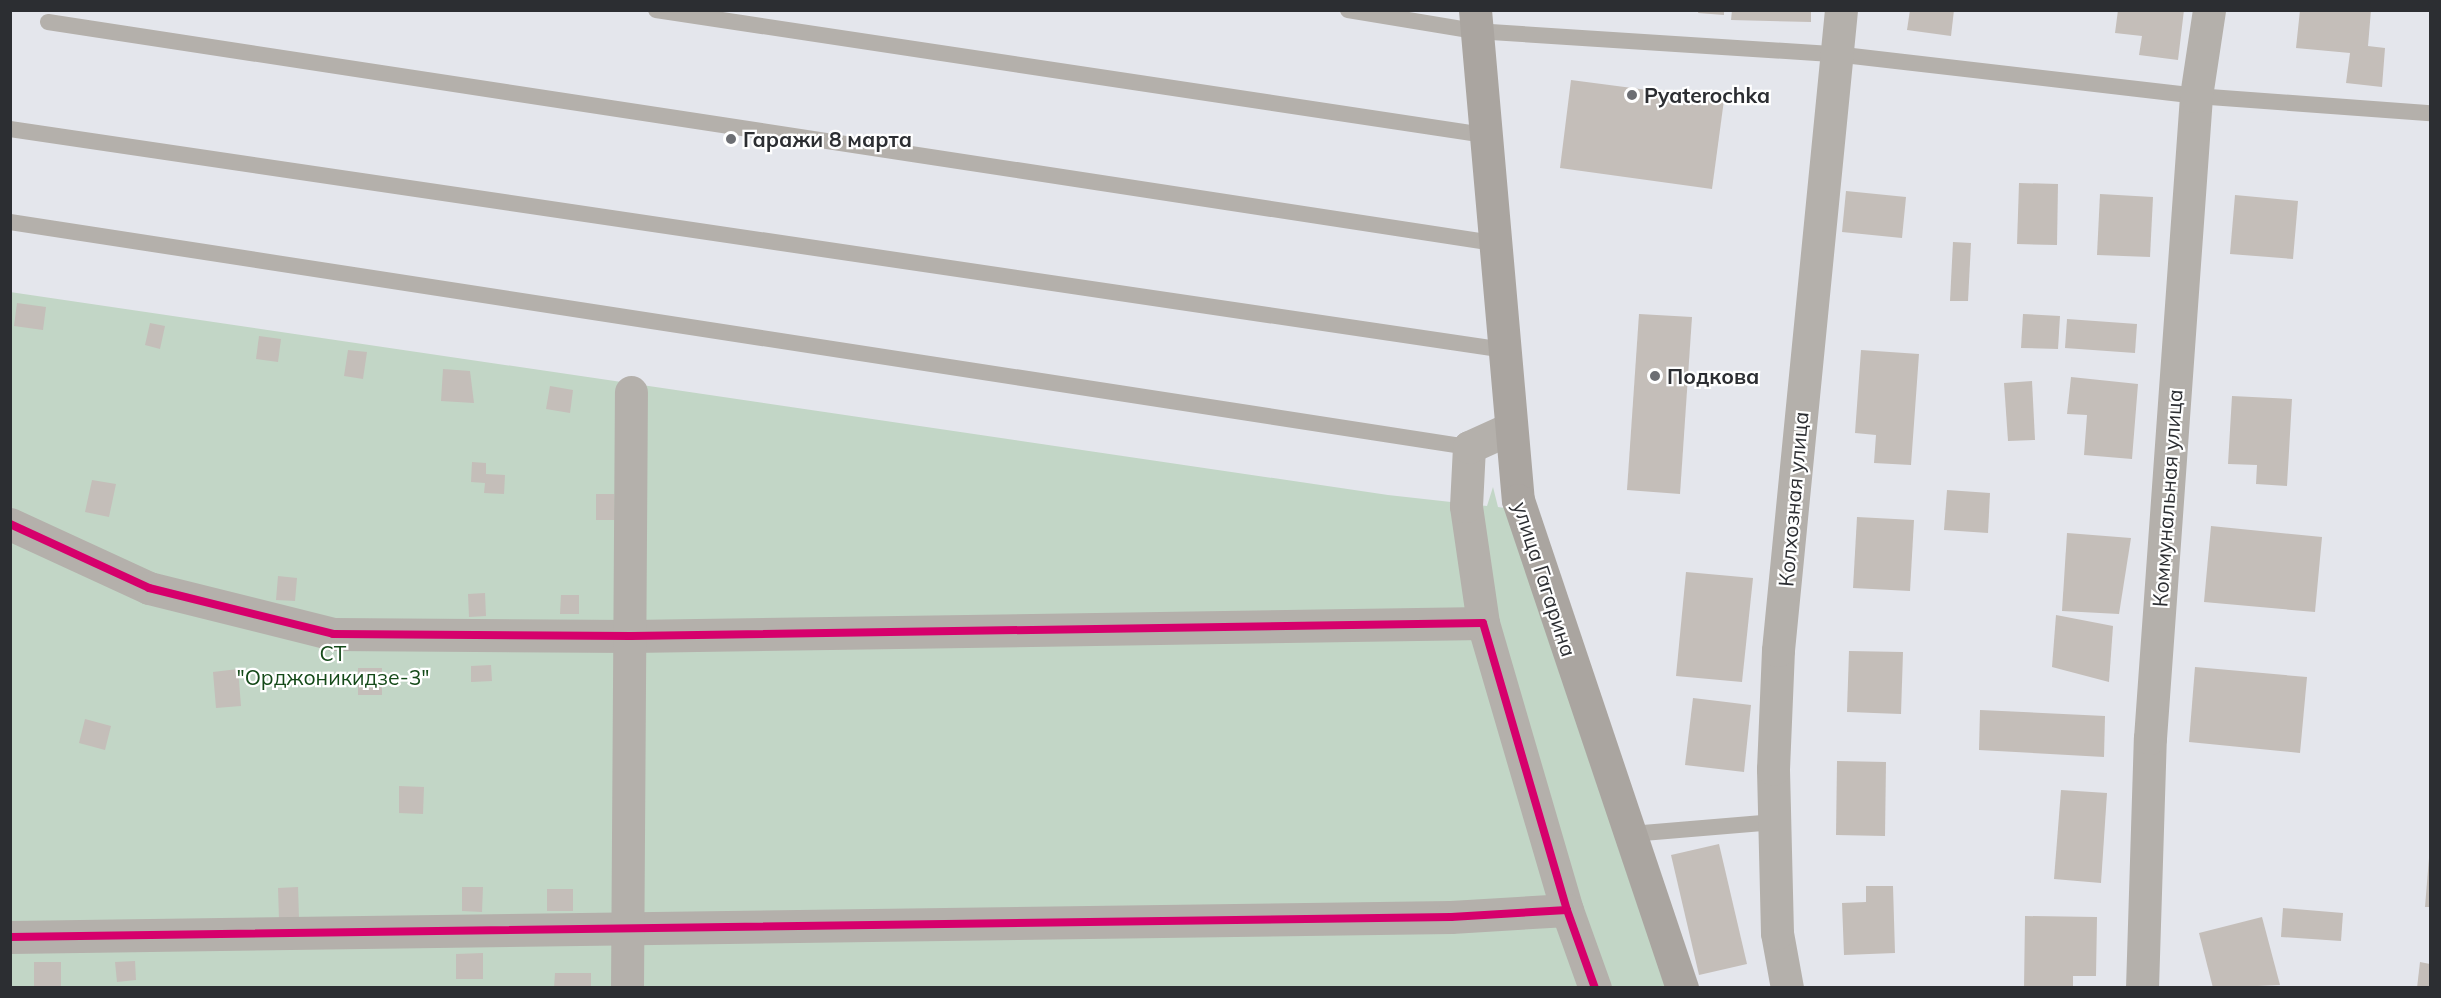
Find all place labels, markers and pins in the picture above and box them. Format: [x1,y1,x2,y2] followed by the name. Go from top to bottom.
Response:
[1644,82,1770,108] place label: Pyaterochka
[1625,88,1639,102] marker: Pyaterochka
[743,126,912,152] place label: Гаражи 8 марта
[724,132,738,146] marker: Гаражи 8 марта
[1667,363,1759,389] place label: Подкова
[1648,369,1662,383] marker: Подкова

